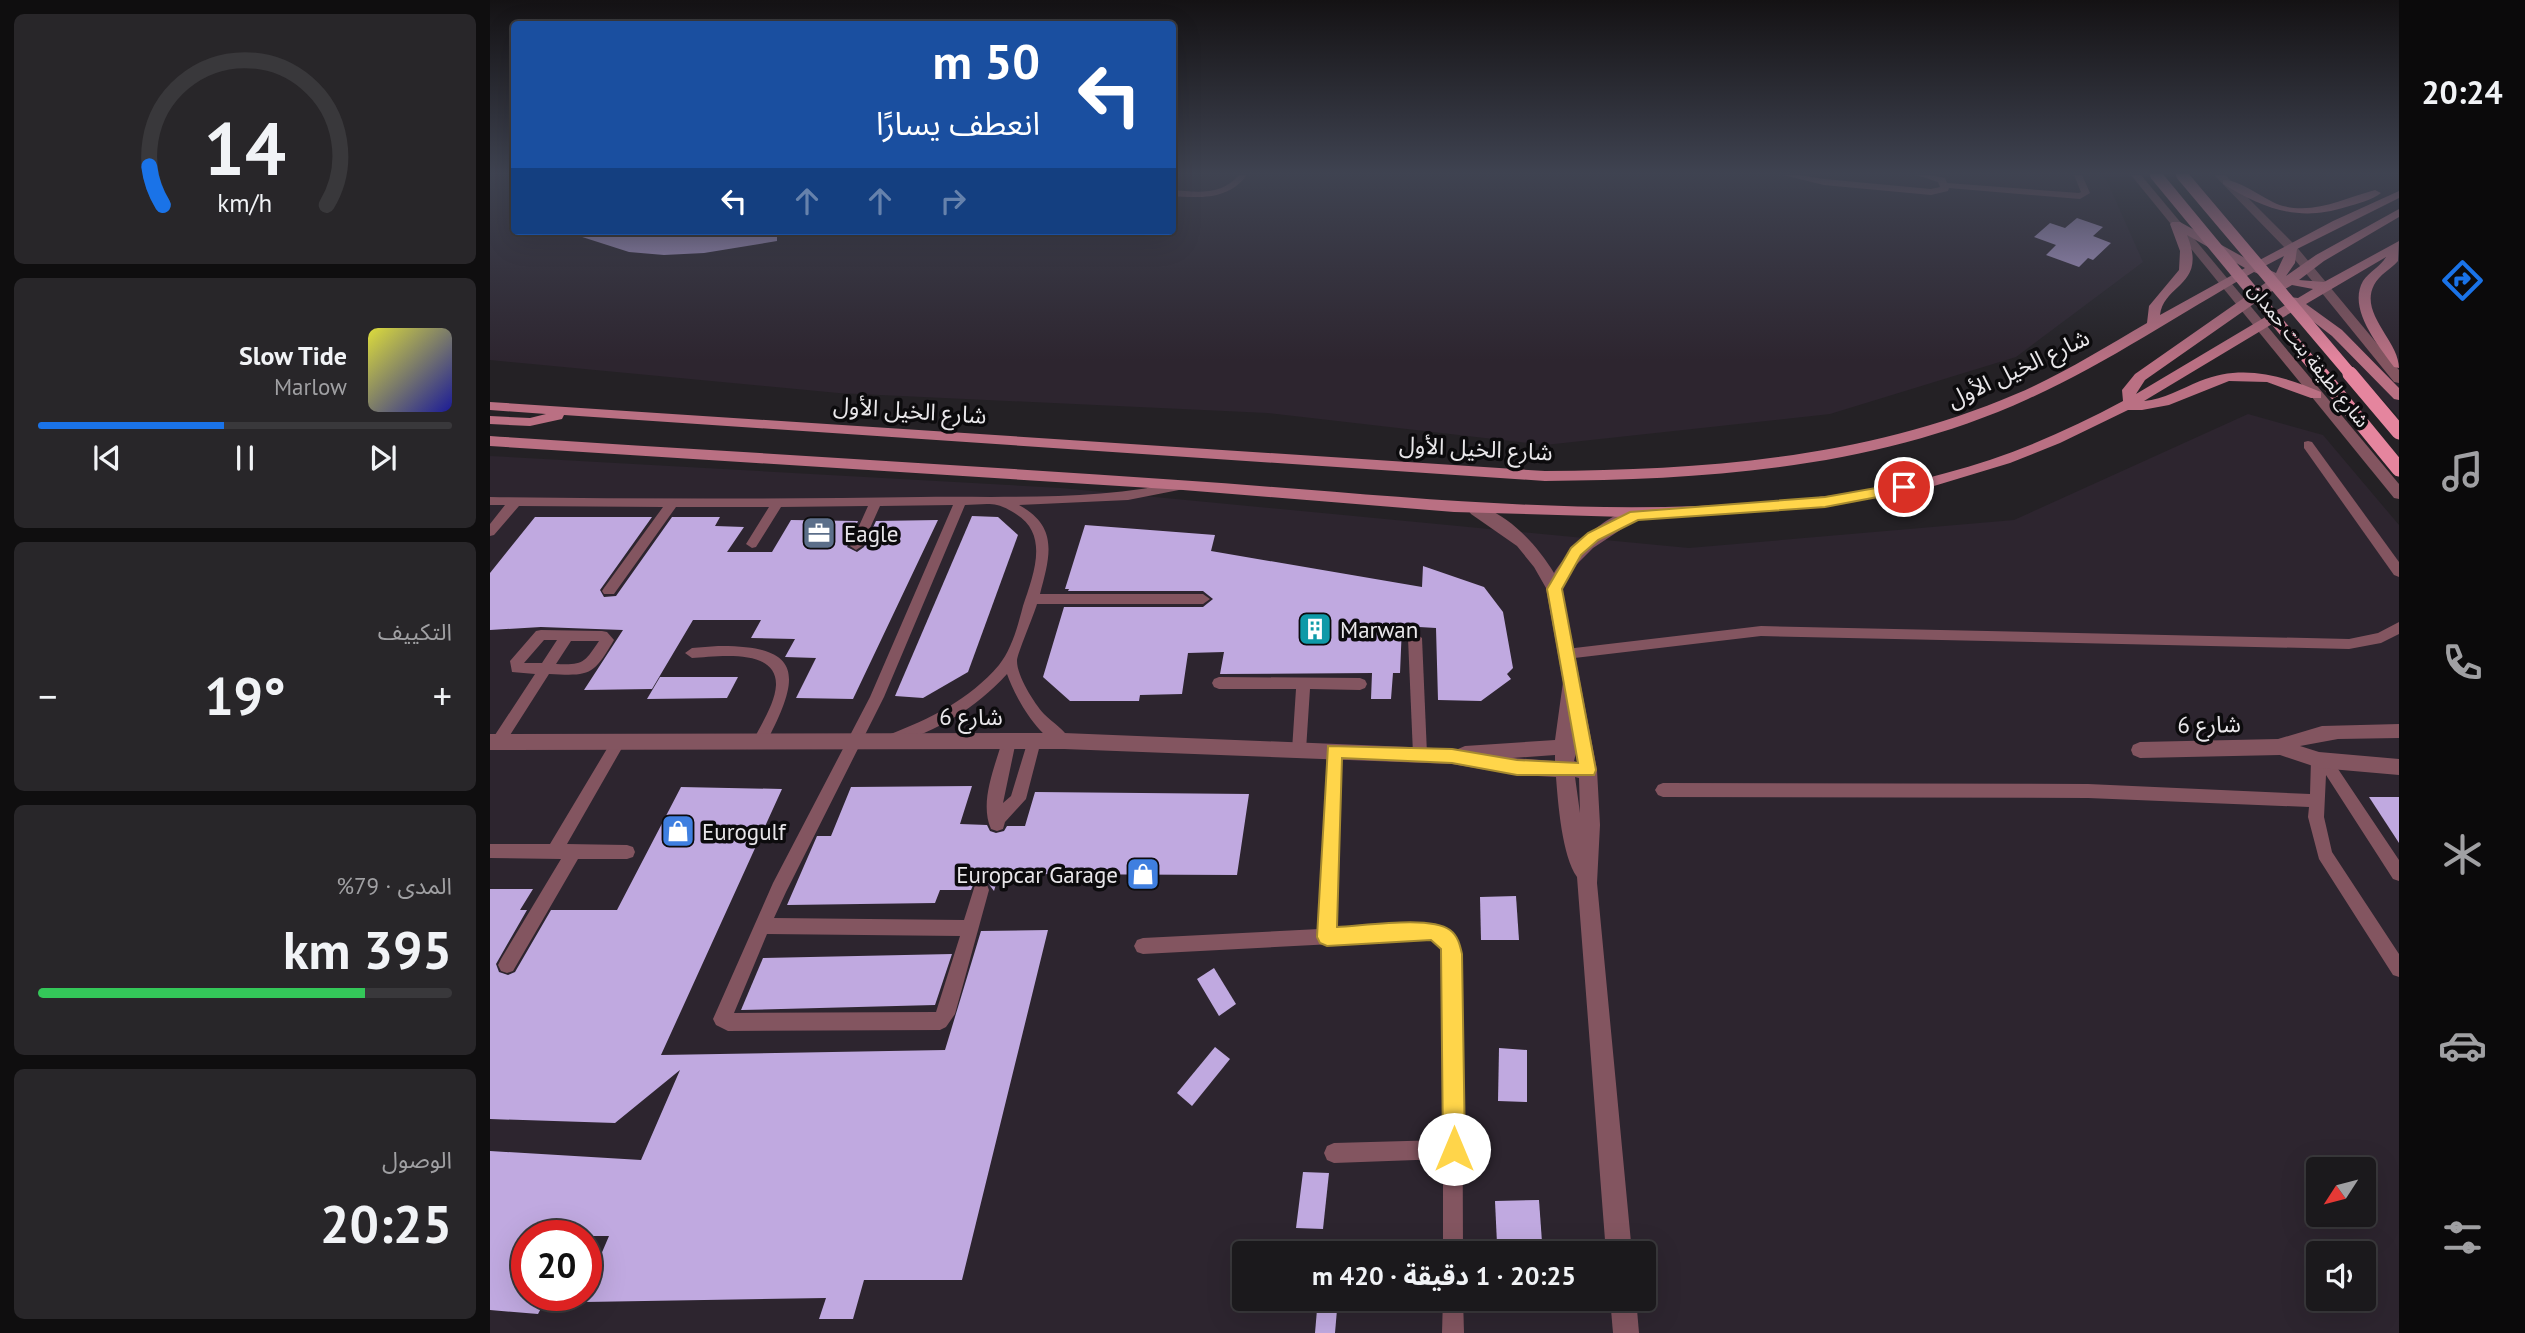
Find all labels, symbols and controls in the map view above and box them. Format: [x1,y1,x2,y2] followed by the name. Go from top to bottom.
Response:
[933,29,1040,93] text: 50 m
[1064,49,1155,140] icon: left
[2421,71,2503,113] text: 20:24
[204,101,286,195] text: 14
[876,102,1040,144] text: انعطف يسارًا
[715,182,753,220] icon: left
[788,182,826,220] icon: ahead
[861,182,899,220] icon: ahead
[934,182,972,220] icon: right
[218,187,272,219] text: km/h
[2438,256,2487,305] icon: directions
[2242,278,2375,433] street label: شارع لطيفة بنت حمدان
[1942,322,2095,416] street label: شارع الخيل الأول
[239,339,347,372] text: Slow Tide
[274,372,347,401] text: Marlow
[832,390,988,433] street label: شارع الخيل الأول
[1398,429,1554,469] street label: شارع الخيل الأول
[88,439,126,477] icon: previous
[226,439,264,477] icon: pause
[364,439,402,477] icon: next
[2438,447,2487,496] icon: music
[1874,457,1934,517] pin
[1885,468,1923,506] icon: arrive
[800,514,838,552] office icon: Eagle
[844,519,899,548] place label: Eagle
[1296,610,1334,648] building icon: Marwan
[1340,615,1418,644] place label: Marwan
[378,617,452,646] text: التكييف
[2438,638,2487,687] icon: phone
[204,662,286,729] text: 19°
[38,671,57,720] text: −
[433,671,452,720] text: +
[939,702,1003,734] street label: شارع 6
[2177,709,2241,742] street label: شارع 6
[659,812,697,850] shop icon: Eurogulf
[702,817,787,846] place label: Eurogulf
[2438,830,2487,879] icon: climate
[1124,855,1162,893] shop icon: Europcar Garage
[956,860,1118,889] place label: Europcar Garage
[336,871,452,900] text: المدى · 79%
[283,916,452,983] text: 395 km
[2438,1021,2487,1070] icon: car
[1417,1112,1491,1186] position arrow
[382,1145,452,1174] text: الوصول
[2306,1157,2376,1227] north arrow
[2306,1157,2376,1311] map controls
[320,1190,452,1257] text: 20:25
[2438,1213,2487,1262] icon: filters
[511,1220,602,1311] speed limit sign: 20
[2306,1241,2376,1311] button: sound
[1312,1259,1576,1292] text: 20:25 · 1 دقيقة · 420 m

